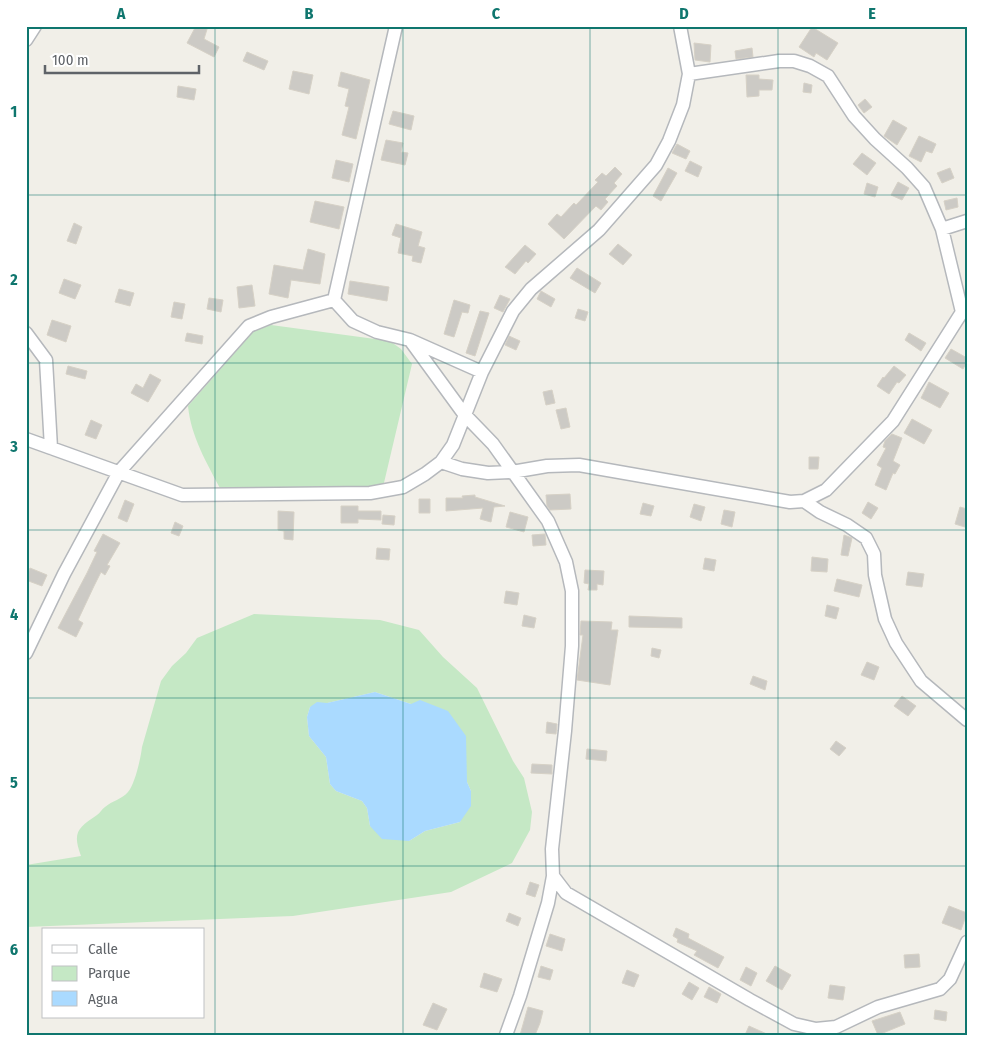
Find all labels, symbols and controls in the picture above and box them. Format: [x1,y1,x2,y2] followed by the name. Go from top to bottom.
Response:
[116,4,126,23] text: A
[305,4,314,23] text: B
[492,4,501,23] text: C
[679,4,689,23] text: D
[868,4,876,23] text: E
[45,42,199,74] scale bar
[52,51,89,69] text: 100 m
[11,102,17,121] text: 1
[9,270,18,289] text: 2
[9,437,18,456] text: 3
[10,605,18,624] text: 4
[10,773,18,792] text: 5
[42,928,205,1018] legend
[10,940,18,959] text: 6
[88,940,118,958] text: Calle
[88,964,131,982] text: Parque
[88,990,118,1008] text: Agua

